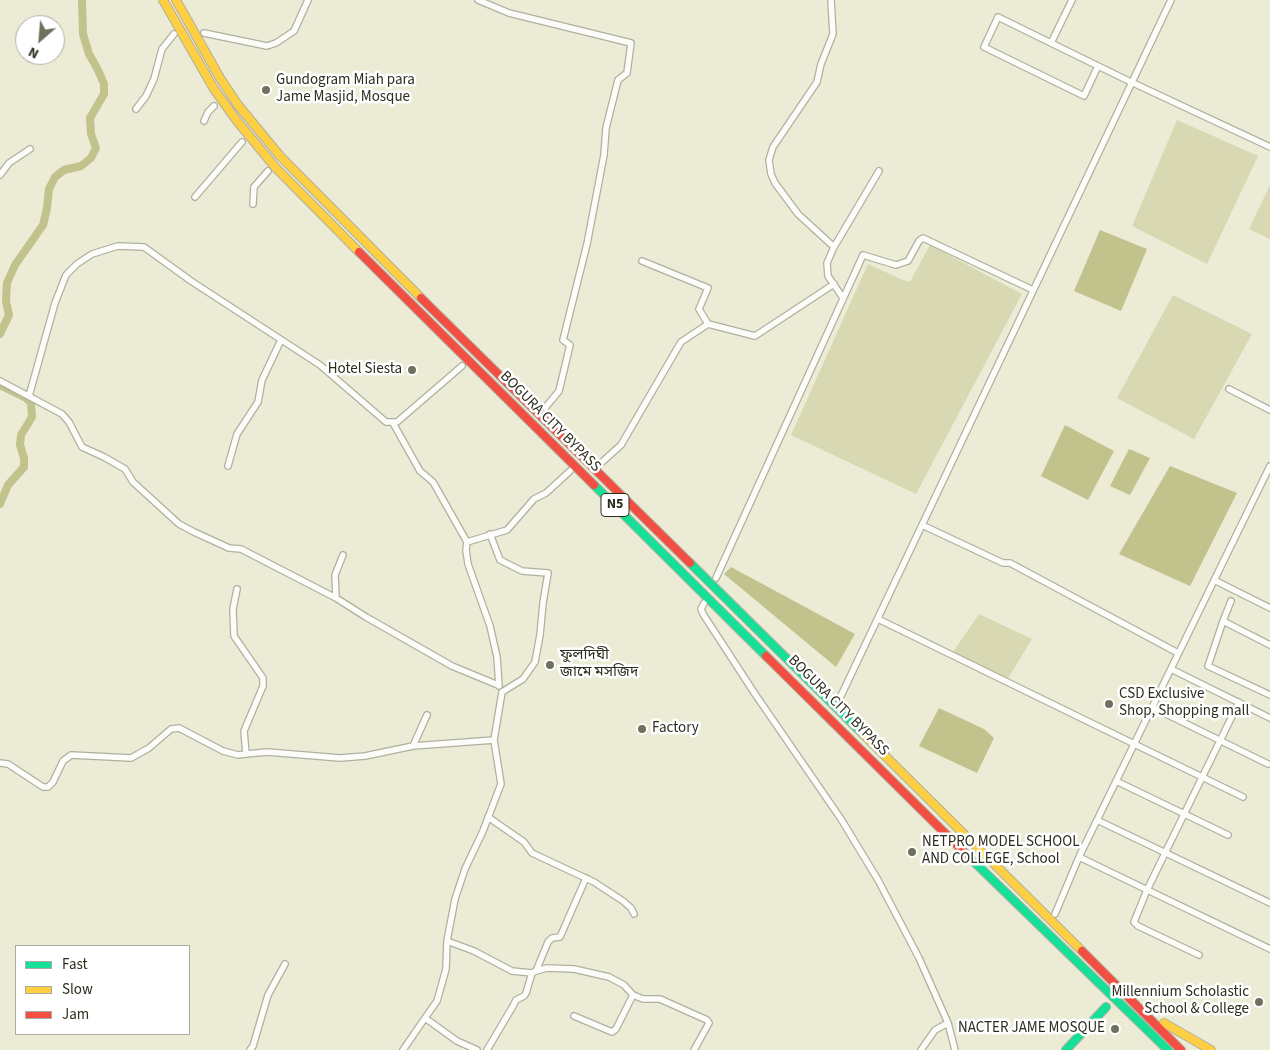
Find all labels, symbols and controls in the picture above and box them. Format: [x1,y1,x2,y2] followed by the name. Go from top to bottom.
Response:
[15,15,65,65] north arrow
[25,41,42,63] text: N
[276,72,415,107] place label: Gundogram Miah para Jame Masjid, Mosque
[260,84,272,96] marker: Gundogram Miah para Jame Masjid, Mosque
[328,361,402,379] place label: Hotel Siesta
[406,364,418,376] marker: Hotel Siesta
[496,368,604,476] street label: BOGURA CITY BYPASS
[601,494,629,516] road number: N5
[560,647,638,682] place label: ফুলদিঘী জামে মসজিদ
[784,652,892,760] street label: BOGURA CITY BYPASS
[544,659,556,671] marker: ফুলদিঘী জামে মসজিদ
[1119,686,1249,721] place label: CSD Exclusive Shop, Shopping mall
[1103,698,1115,710] marker: CSD Exclusive Shop, Shopping mall
[652,720,699,738] place label: Factory
[636,723,648,735] marker: Factory
[922,834,1079,869] place label: NETPRO MODEL SCHOOL AND COLLEGE, School
[906,846,918,858] marker: NETPRO MODEL SCHOOL AND COLLEGE, School
[15,945,190,1035] legend
[62,954,88,975] text: Fast
[62,979,93,1000] text: Slow
[1112,984,1249,1019] place label: Millennium Scholastic School & College
[1253,996,1265,1008] marker: Millennium Scholastic School & College
[62,1004,89,1025] text: Jam
[958,1020,1105,1038] place label: NACTER JAME MOSQUE
[1109,1023,1121,1035] marker: NACTER JAME MOSQUE

